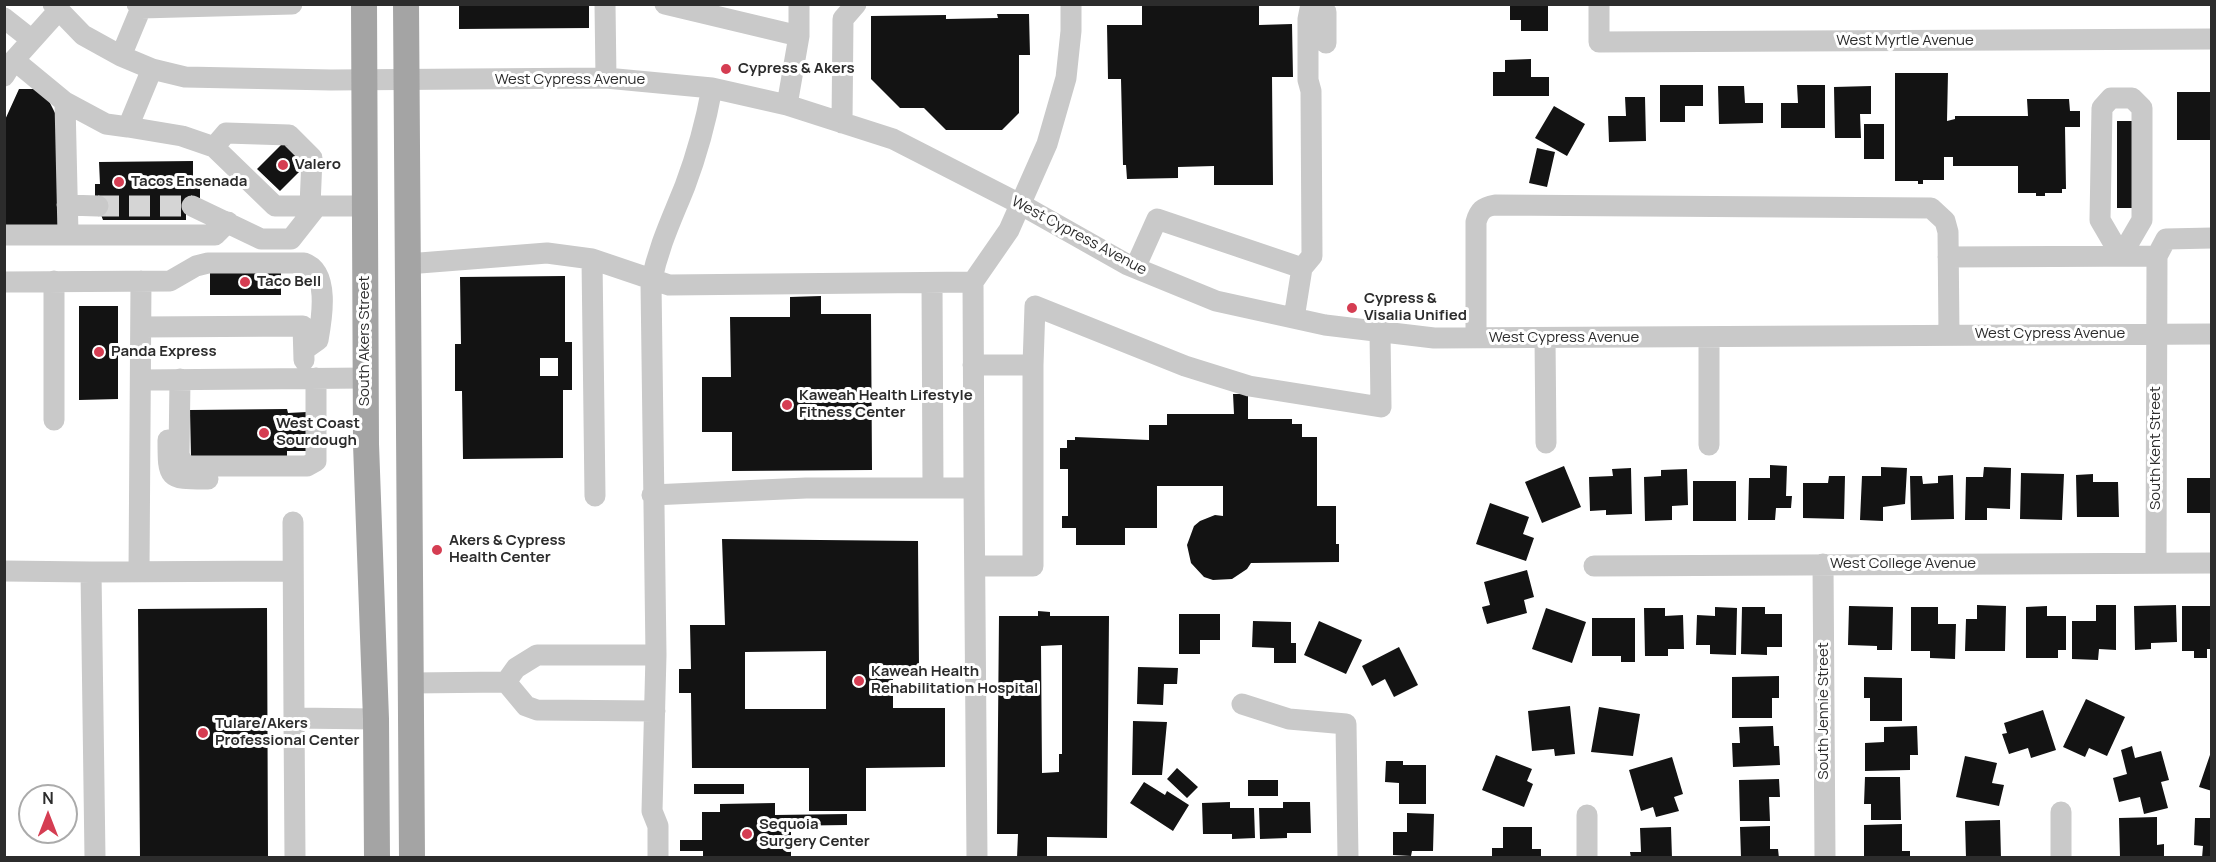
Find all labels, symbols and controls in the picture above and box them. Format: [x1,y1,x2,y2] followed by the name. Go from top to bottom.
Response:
[1836,32,1974,50] street label: West Myrtle Avenue
[738,60,855,78] place label: Cypress & Akers
[719,62,733,76] marker: Cypress & Akers
[495,71,645,89] street label: West Cypress Avenue
[295,156,341,174] place label: Valero
[276,158,290,172] marker: Valero
[131,173,247,191] place label: Tacos Ensenada
[112,175,126,189] marker: Tacos Ensenada
[1008,193,1150,279] street label: West Cypress Avenue
[257,273,321,291] place label: Taco Bell
[238,275,252,289] marker: Taco Bell
[356,276,374,406] street label: South Akers Street
[1364,290,1467,325] place label: Cypress & Visalia Unified
[1345,301,1359,315] marker: Cypress & Visalia Unified
[1975,325,2125,343] street label: West Cypress Avenue
[1489,329,1639,347] street label: West Cypress Avenue
[111,343,217,361] place label: Panda Express
[92,345,106,359] marker: Panda Express
[2147,386,2165,510] street label: South Kent Street
[799,387,973,422] place label: Kaweah Health Lifestyle Fitness Center
[780,398,794,412] marker: Kaweah Health Lifestyle Fitness Center
[276,415,360,450] place label: West Coast Sourdough
[257,426,271,440] marker: West Coast Sourdough
[449,532,566,567] place label: Akers & Cypress Health Center
[430,543,444,557] marker: Akers & Cypress Health Center
[1830,555,1976,573] street label: West College Avenue
[1815,642,1833,780] street label: South Jennie Street
[871,663,1038,698] place label: Kaweah Health Rehabilitation Hospital
[852,674,866,688] marker: Kaweah Health Rehabilitation Hospital
[215,715,359,750] place label: Tulare/Akers Professional Center
[196,726,210,740] marker: Tulare/Akers Professional Center
[18,784,78,844] north arrow
[42,787,54,809] text: N
[759,816,870,851] place label: Sequoia Surgery Center
[740,827,754,841] marker: Sequoia Surgery Center

